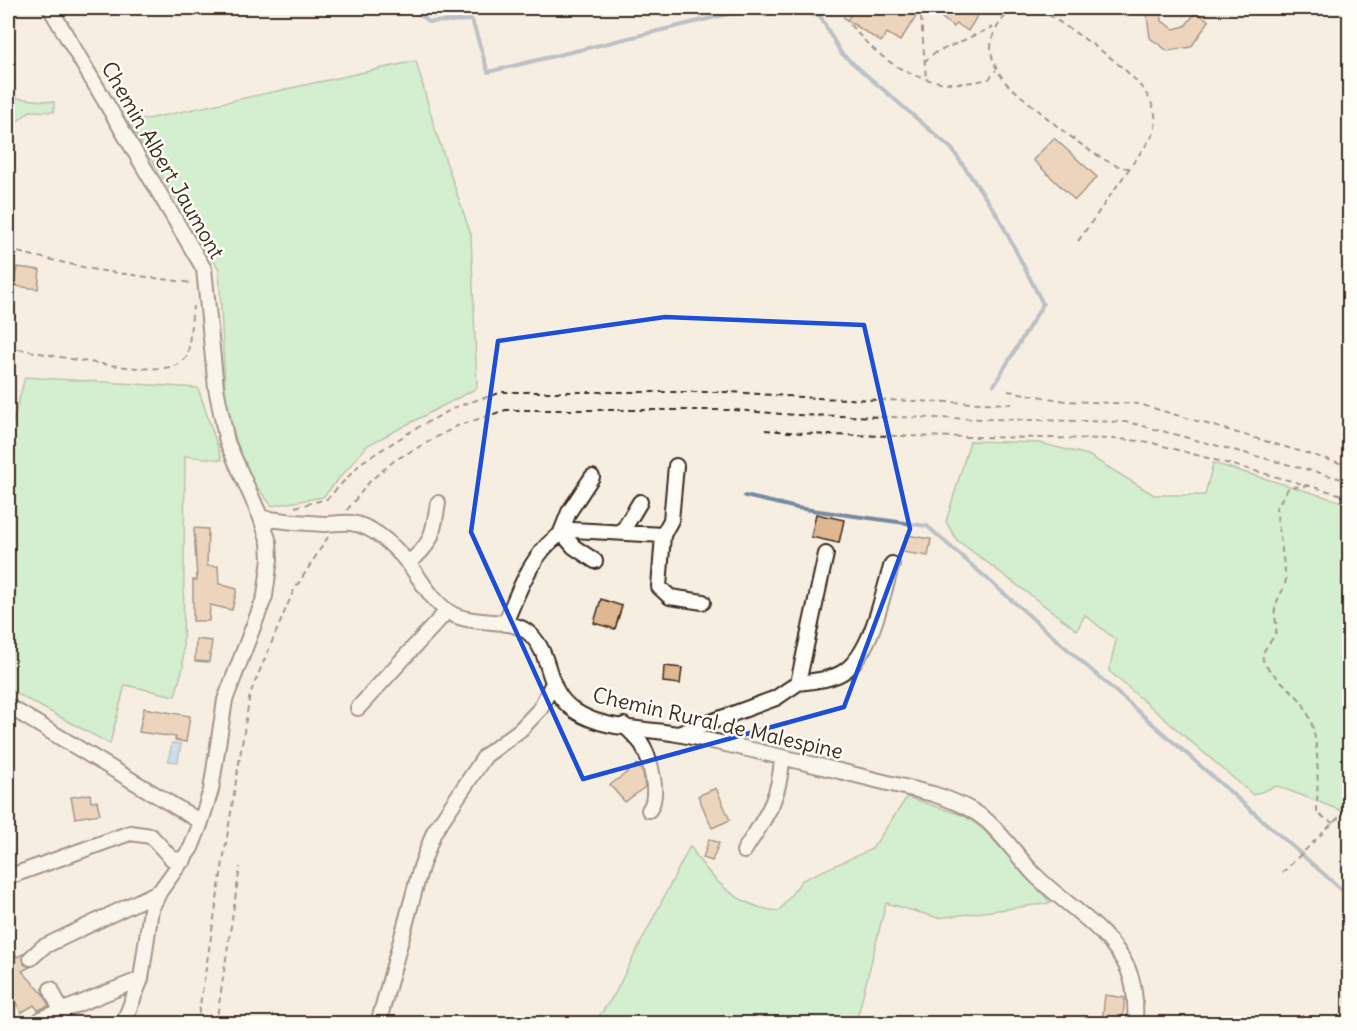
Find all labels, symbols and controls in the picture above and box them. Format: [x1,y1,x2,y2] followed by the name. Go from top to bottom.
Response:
[95,57,231,263] street label: Chemin Albert Jaumont
[590,681,846,765] street label: Chemin Rural de Malespine

